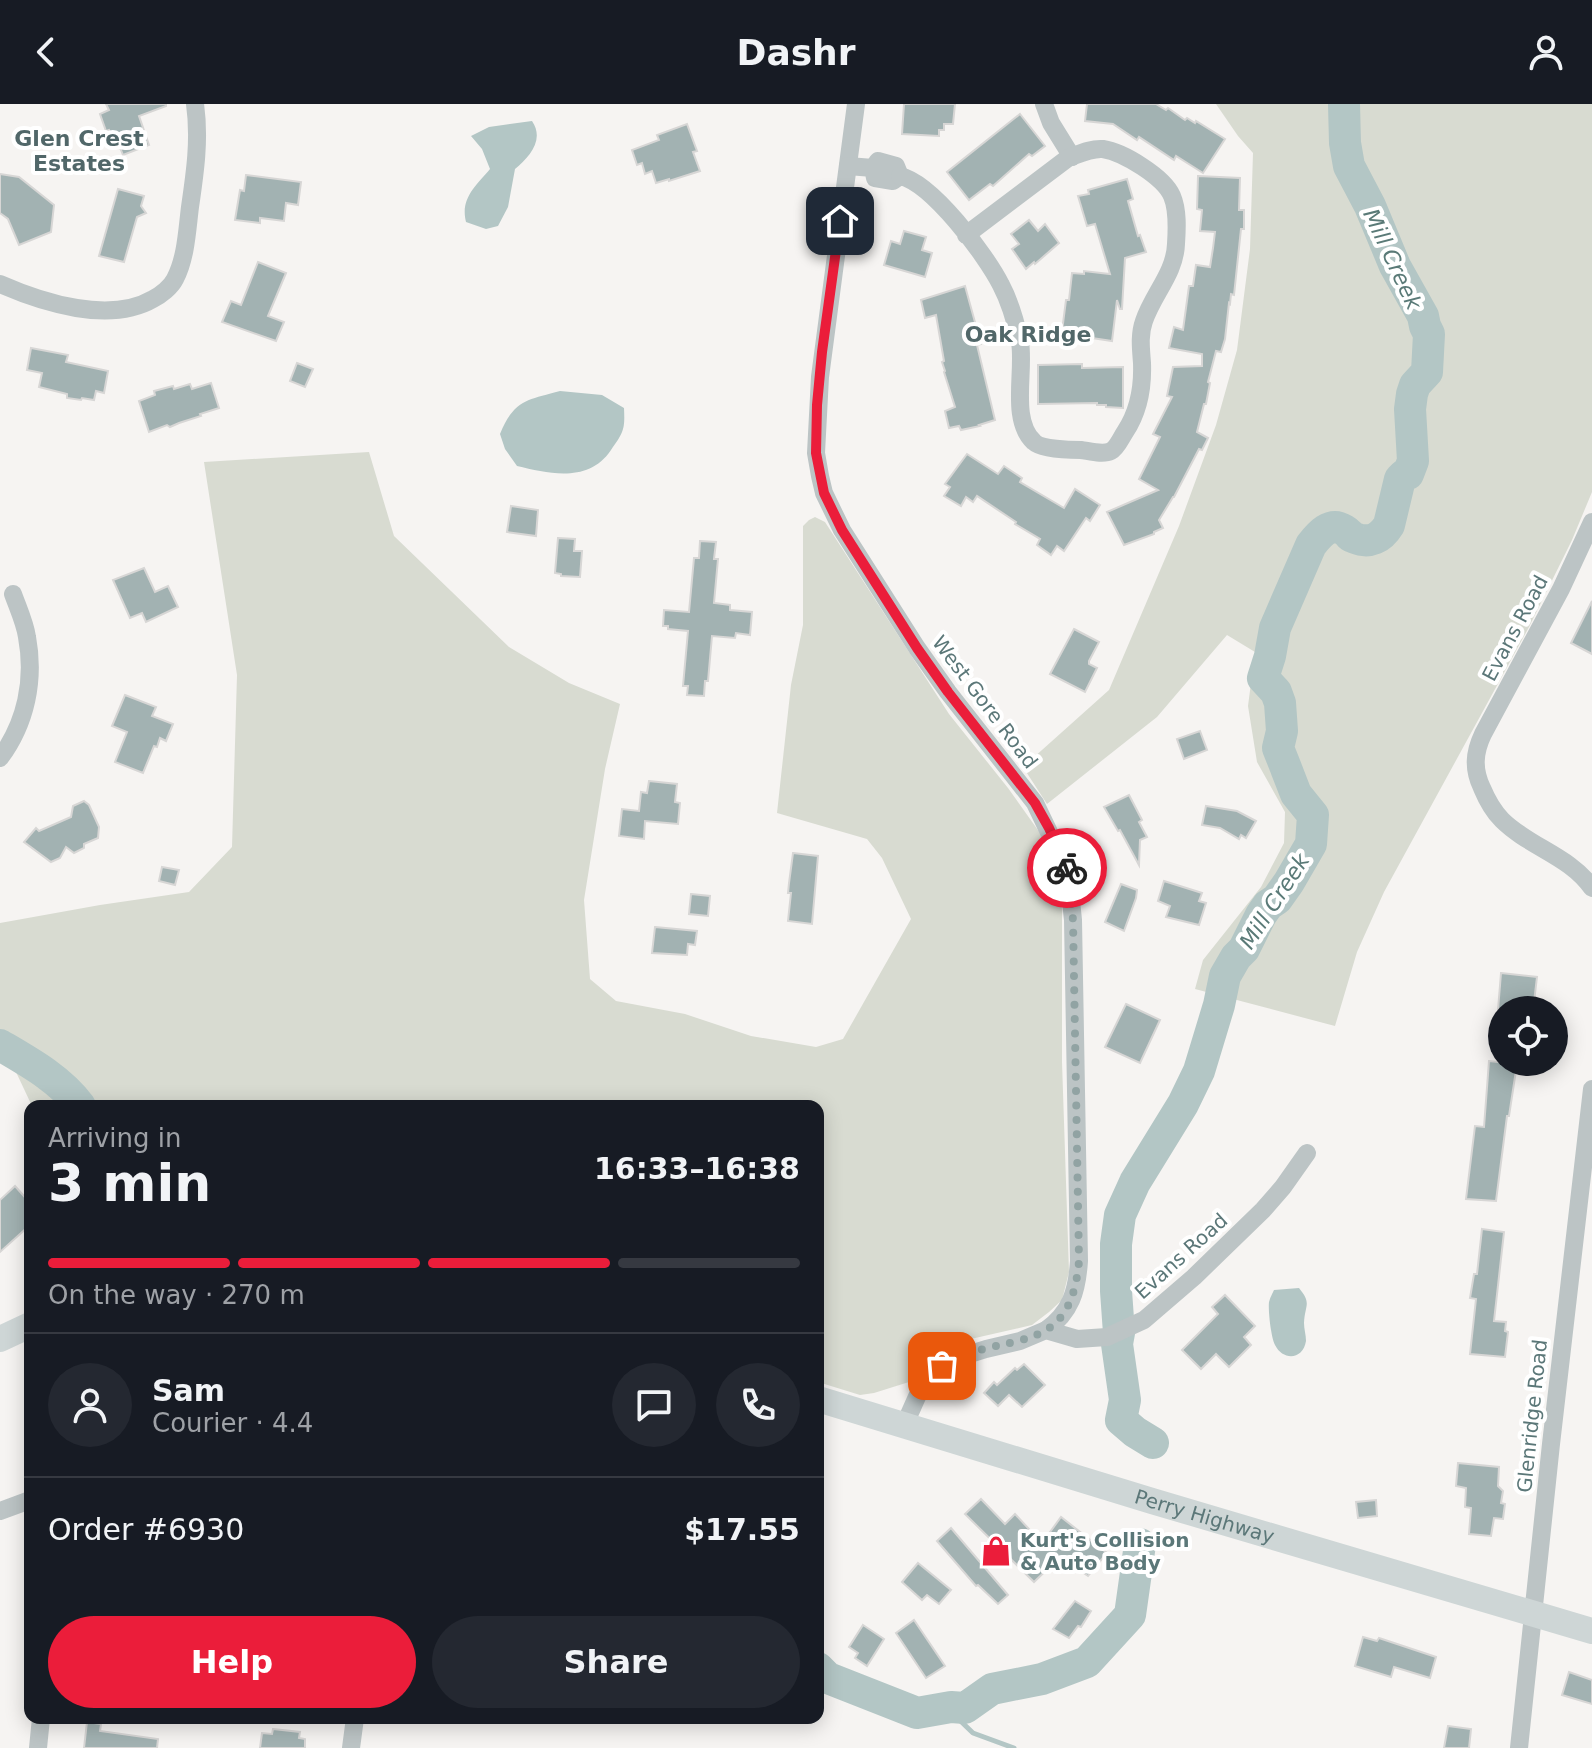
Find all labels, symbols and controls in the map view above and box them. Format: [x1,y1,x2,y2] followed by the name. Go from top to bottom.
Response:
[24,30,68,74] icon: back
[1524,30,1568,74] icon: person
[737,32,856,73] text: Dashr
[14,126,144,176] district label: Glen Crest Estates
[806,187,874,255] pin
[818,199,862,243] icon: home
[1358,205,1427,315] water label: Mill Creek
[965,322,1091,347] district label: Oak Ridge
[1477,571,1553,685] street label: Evans Road
[927,631,1043,773] street label: West Gore Road
[1027,828,1107,908] courier
[1045,846,1089,890] icon: bike
[1234,848,1315,954] water label: Mill Creek
[1488,996,1568,1076] map controls
[1488,996,1568,1076] button: locate
[48,1123,182,1153] text: Arriving in
[594,1151,800,1186] text: 16:33–16:38
[48,1153,211,1213] text: 3 min
[1130,1208,1232,1304] street label: Evans Road
[48,1280,305,1310] text: On the way · 270 m
[908,1332,976,1400] pin
[1512,1338,1552,1494] street label: Glenridge Road
[920,1344,964,1388] icon: bag
[48,1363,132,1447] button: person
[612,1363,696,1447] button: chat
[716,1363,800,1447] button: phone
[152,1373,225,1408] text: Sam
[152,1408,313,1438] text: Courier · 4.4
[1132,1484,1277,1549] street label: Perry Highway
[48,1512,244,1547] text: Order #6930
[684,1512,800,1547] text: $17.55
[1020,1528,1190,1575] place label: Kurt's Collision & Auto Body
[979,1534,1013,1568] shop icon: Kurt's Collision & Auto Body
[48,1616,416,1708] button: Help
[432,1616,800,1708] button: Share

